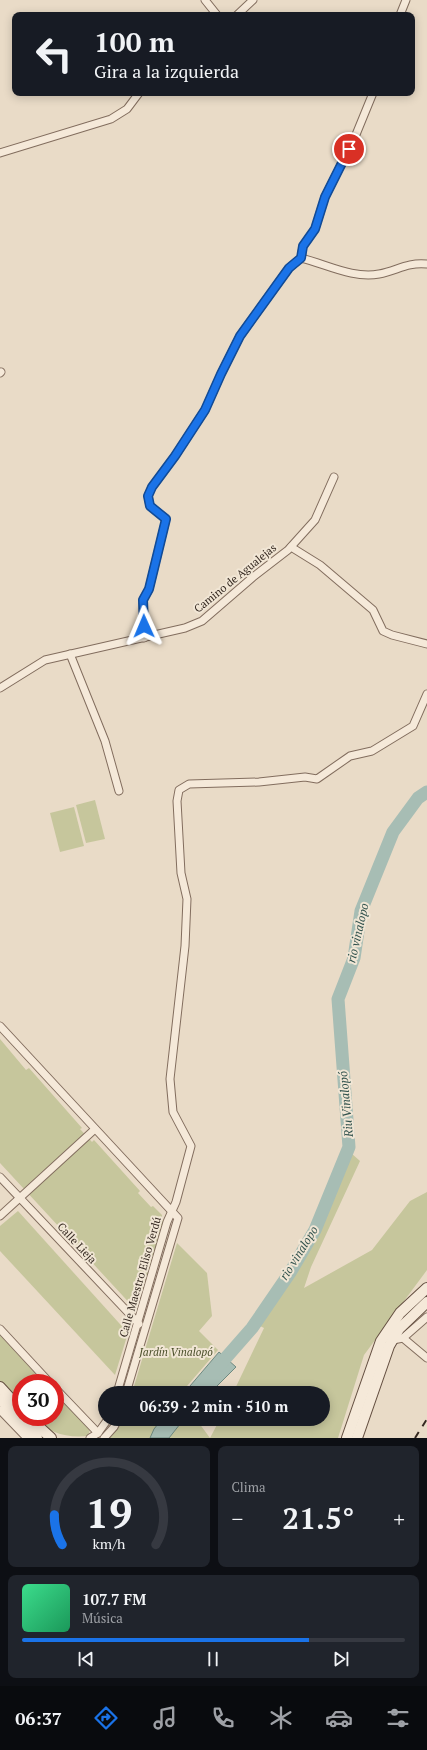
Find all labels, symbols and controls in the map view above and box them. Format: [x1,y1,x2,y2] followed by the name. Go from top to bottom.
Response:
[94,23,175,60] text: 100 m
[28,28,80,80] icon: left
[94,59,239,83] text: Gira a la izquierda
[332,132,366,166] pin
[338,138,360,160] icon: arrive
[191,540,279,616] street label: Camino de Agualejas
[123,605,165,647] position arrow
[343,902,372,964] water label: rio vinalopo
[335,1070,356,1139] water label: Riu Vinalopó
[116,1214,164,1339] street label: Calle Maestro Eliso Verdú
[54,1220,100,1267] street label: Calle Lieja
[276,1223,321,1282] water label: rio vinalopo
[138,1345,213,1359] park label: Jardín Vinalopó
[12,1374,64,1426] speed limit sign: 30
[140,1396,288,1416] text: 06:39 · 2 min · 510 m
[232,1478,265,1496] text: Clima
[85,1484,132,1539] text: 19
[282,1498,354,1538] text: 21.5°
[232,1504,243,1533] text: −
[393,1504,405,1533] text: +
[92,1533,126,1552] text: km/h
[82,1589,146,1609] text: 107.7 FM
[82,1609,123,1627] text: Música
[75,1648,97,1670] icon: previous
[202,1648,224,1670] icon: pause
[330,1648,352,1670] icon: next
[92,1704,120,1732] icon: directions
[151,1704,179,1732] icon: music
[209,1704,237,1732] icon: phone
[267,1704,295,1732] icon: climate
[325,1704,353,1732] icon: car
[384,1704,412,1732] icon: filters
[15,1706,62,1730] text: 06:37

